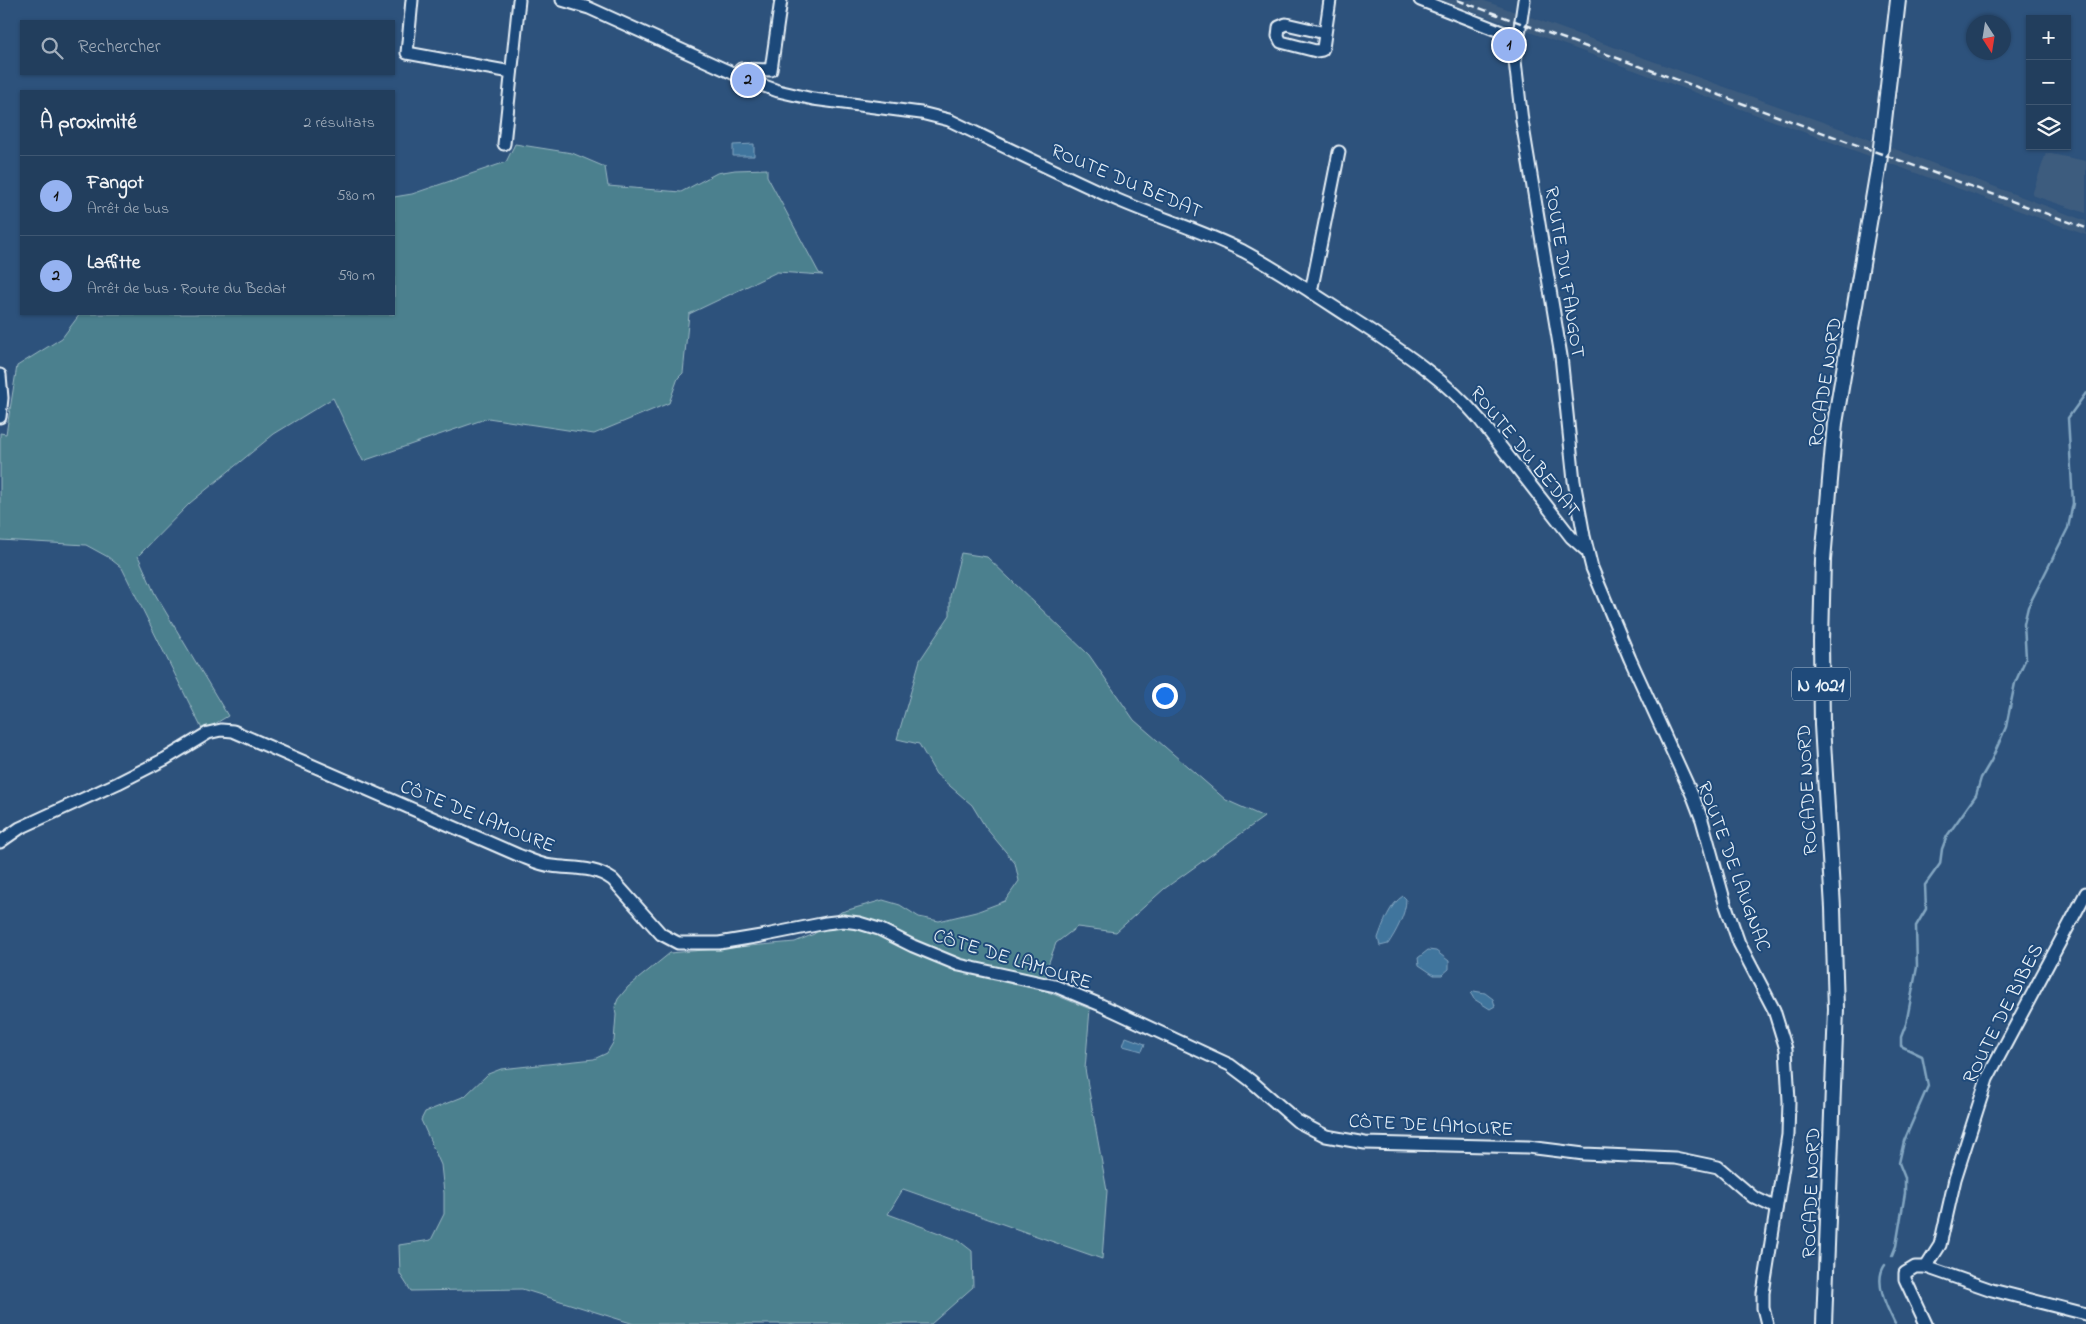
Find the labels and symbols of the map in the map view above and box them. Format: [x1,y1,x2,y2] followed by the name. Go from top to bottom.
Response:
[1966,15,2011,60] north arrow
[1493,26,1525,64] pin: 1
[732,61,764,99] pin: 2
[1046,137,1206,227] street label: ROUTE DU BEDAT
[1536,185,1591,360] street label: ROUTE DU FANGOT
[1802,316,1851,449] street label: ROCADE NORD
[1462,381,1586,525] street label: ROUTE DU BEDAT
[1792,668,1850,701] road number: N 1021
[1152,683,1178,709] your location
[1791,724,1826,856] street label: ROCADE NORD
[395,773,559,862] street label: CÔTE DE LAMOURE
[1688,778,1777,956] street label: ROUTE DE LAUGNAC
[929,922,1095,998] street label: CÔTE DE LAMOURE
[1956,939,2052,1089] street label: ROUTE DE BIBES
[1348,1108,1514,1145] street label: CÔTE DE LAMOURE
[1796,1127,1829,1259] street label: ROCADE NORD

